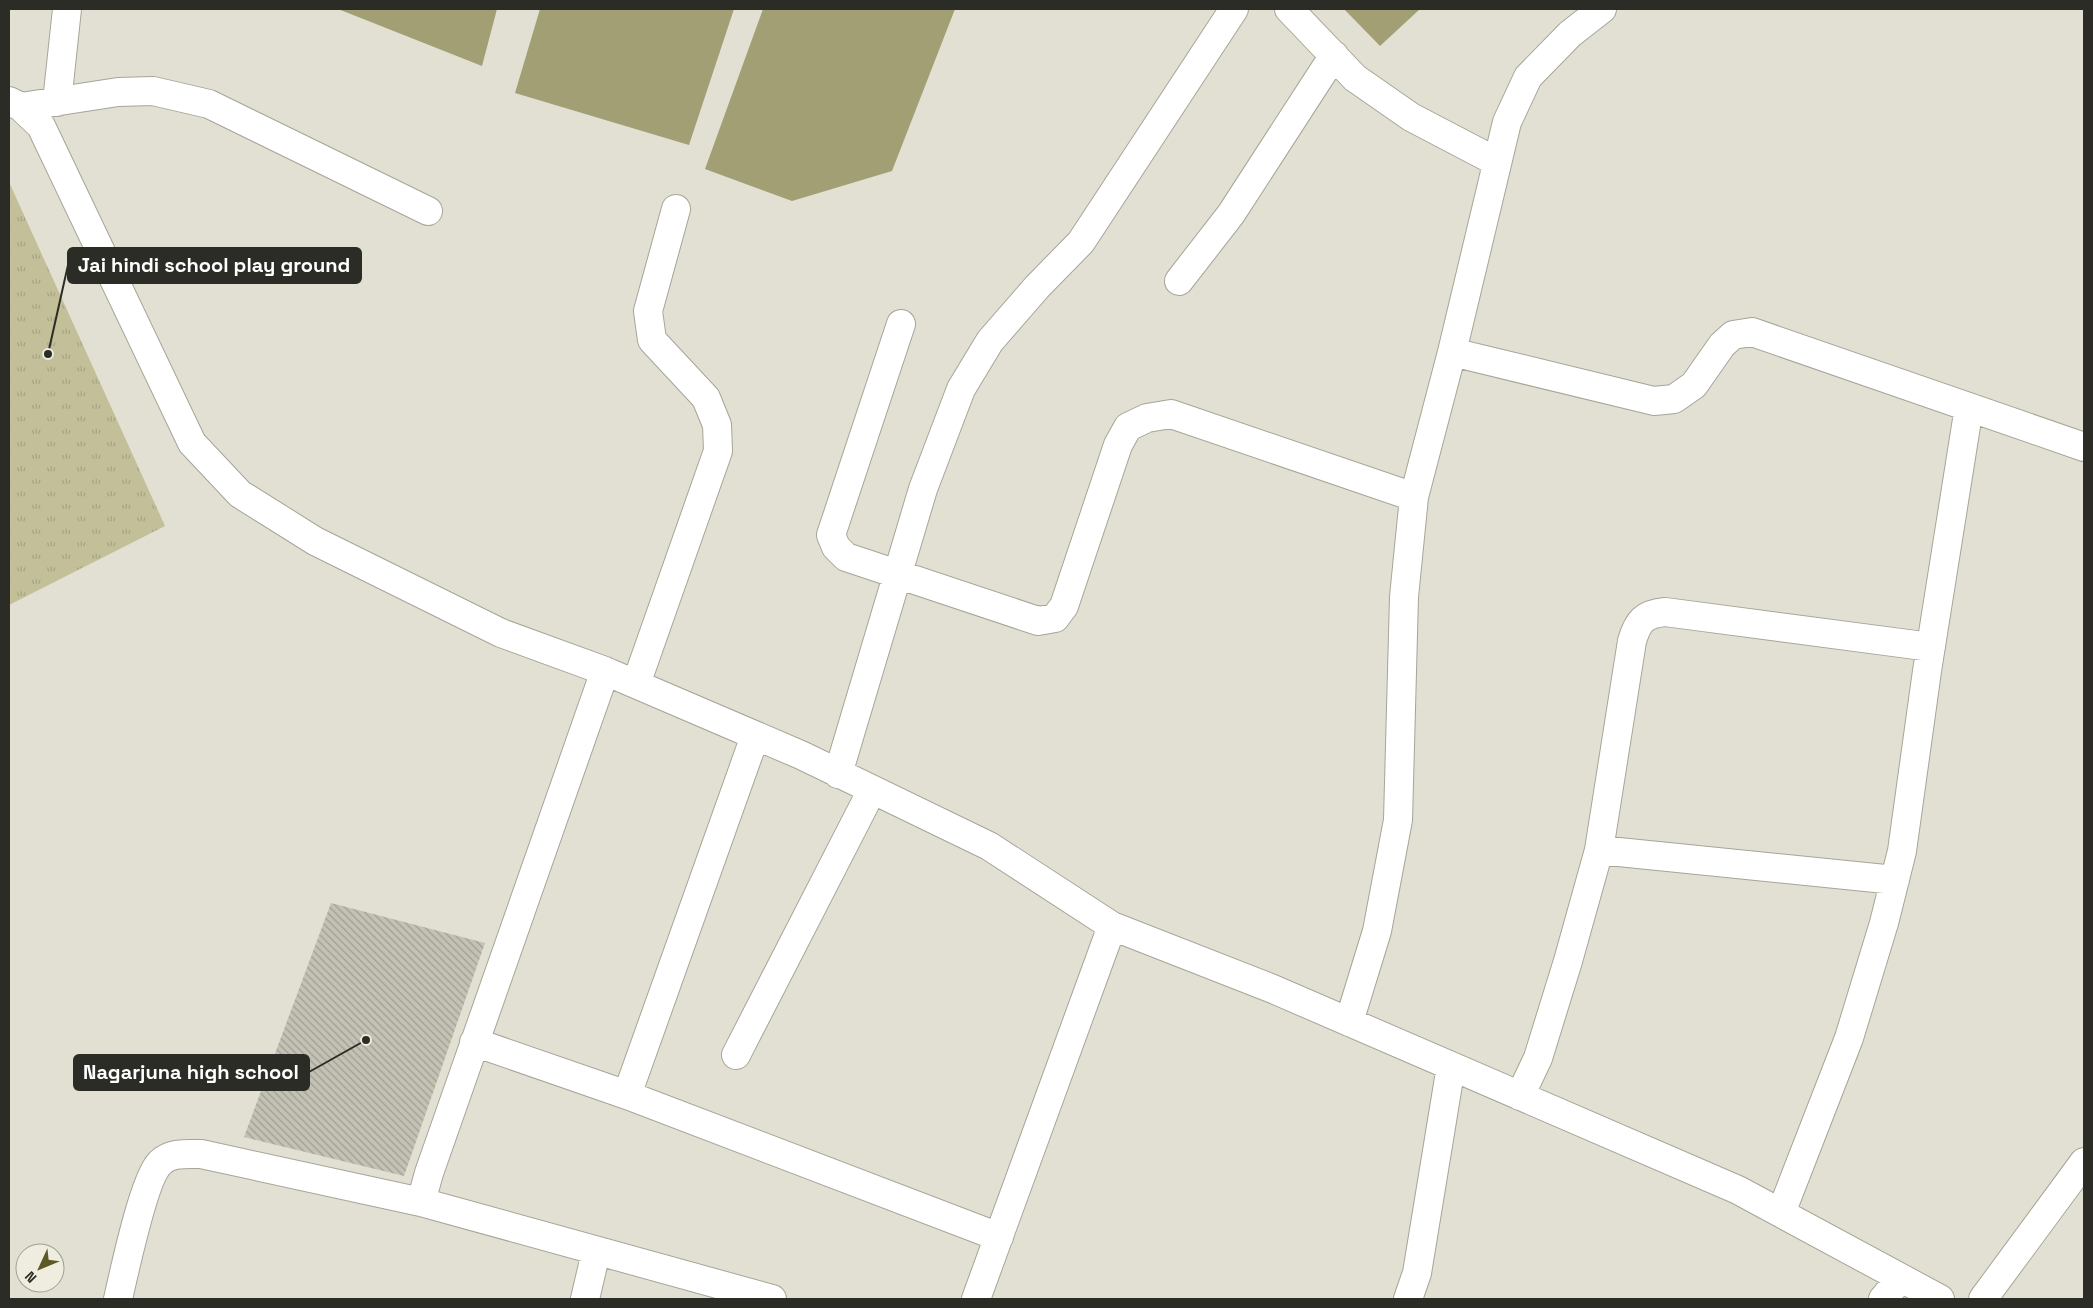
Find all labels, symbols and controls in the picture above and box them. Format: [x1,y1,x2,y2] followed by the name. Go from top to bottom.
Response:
[68,248,361,283] callout: Jai hindi school play ground
[78,252,350,278] text: Jai hindi school play ground
[74,1055,309,1090] callout: Nagarjuna high school
[83,1059,299,1085] text: Nagarjuna high school
[15,1243,65,1293] north arrow
[21,1267,40,1287] text: N

